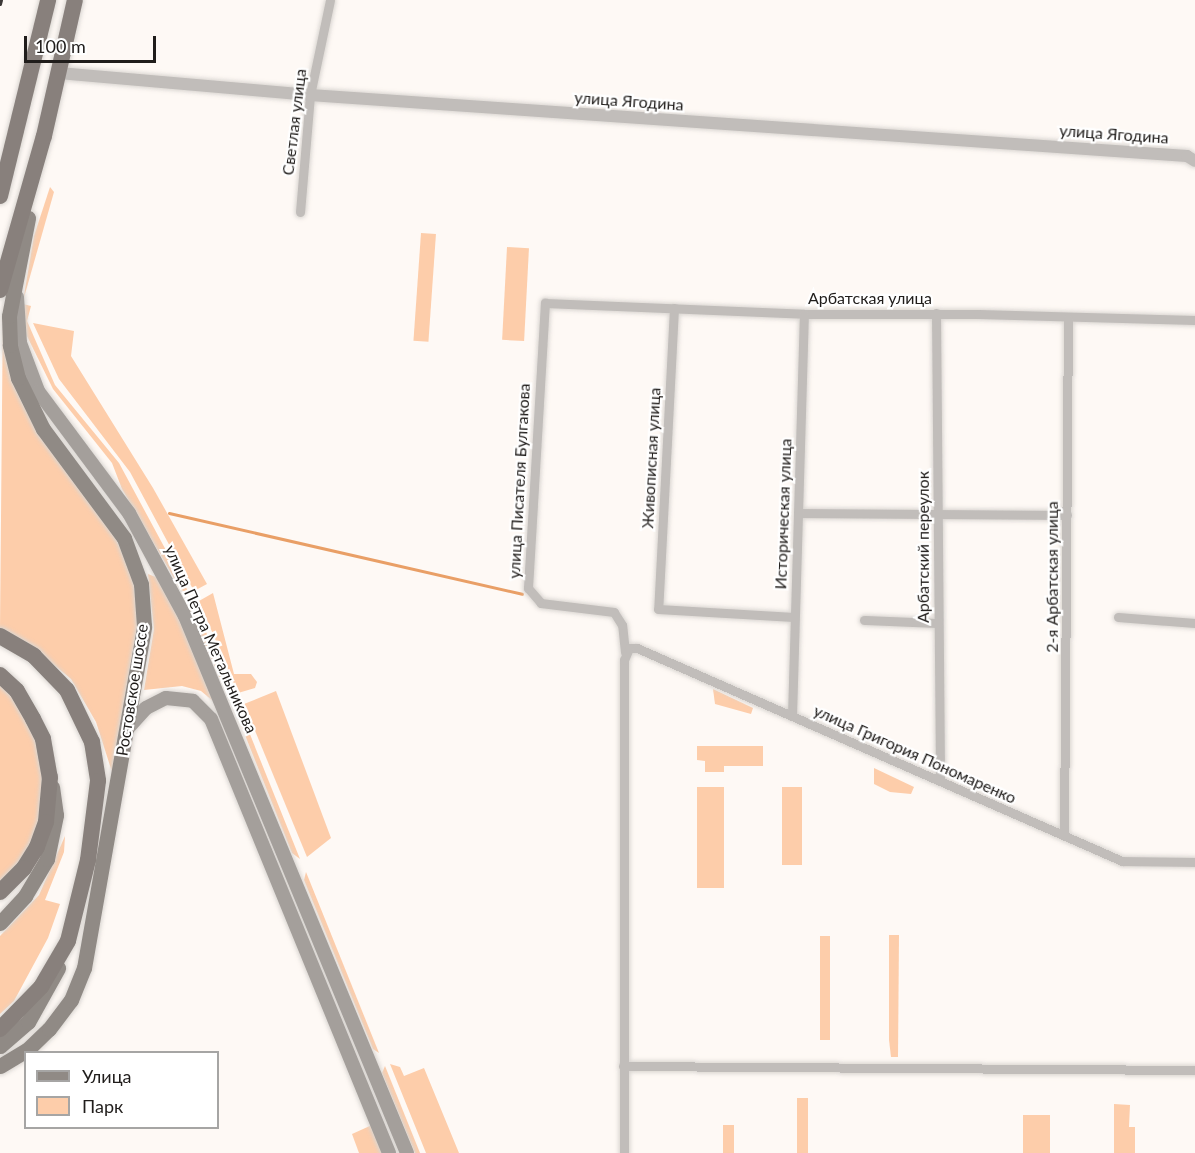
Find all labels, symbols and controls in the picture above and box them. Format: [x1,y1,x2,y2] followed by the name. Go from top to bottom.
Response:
[27,24,159,62] scale bar
[35,35,86,57] text: 100 m
[278,68,310,176] street label: Светлая улица
[574,88,684,114] street label: улица Ягодина
[1059,121,1169,147] street label: улица Ягодина
[808,288,932,308] street label: Арбатская улица
[504,383,534,579] street label: улица Писателя Булгакова
[638,387,664,529] street label: Живописная улица
[771,438,795,590] street label: Историческая улица
[913,471,933,623] street label: Арбатский переулок
[1042,501,1062,653] street label: 2-я Арбатская улица
[161,542,261,736] street label: улица Петра Метальникова
[112,623,152,757] street label: Ростовское шоссе
[811,701,1019,807] street label: улица Григория Пономаренко
[24,1051,219,1129] legend
[82,1065,132,1087] text: Улица
[82,1095,123,1117] text: Парк

